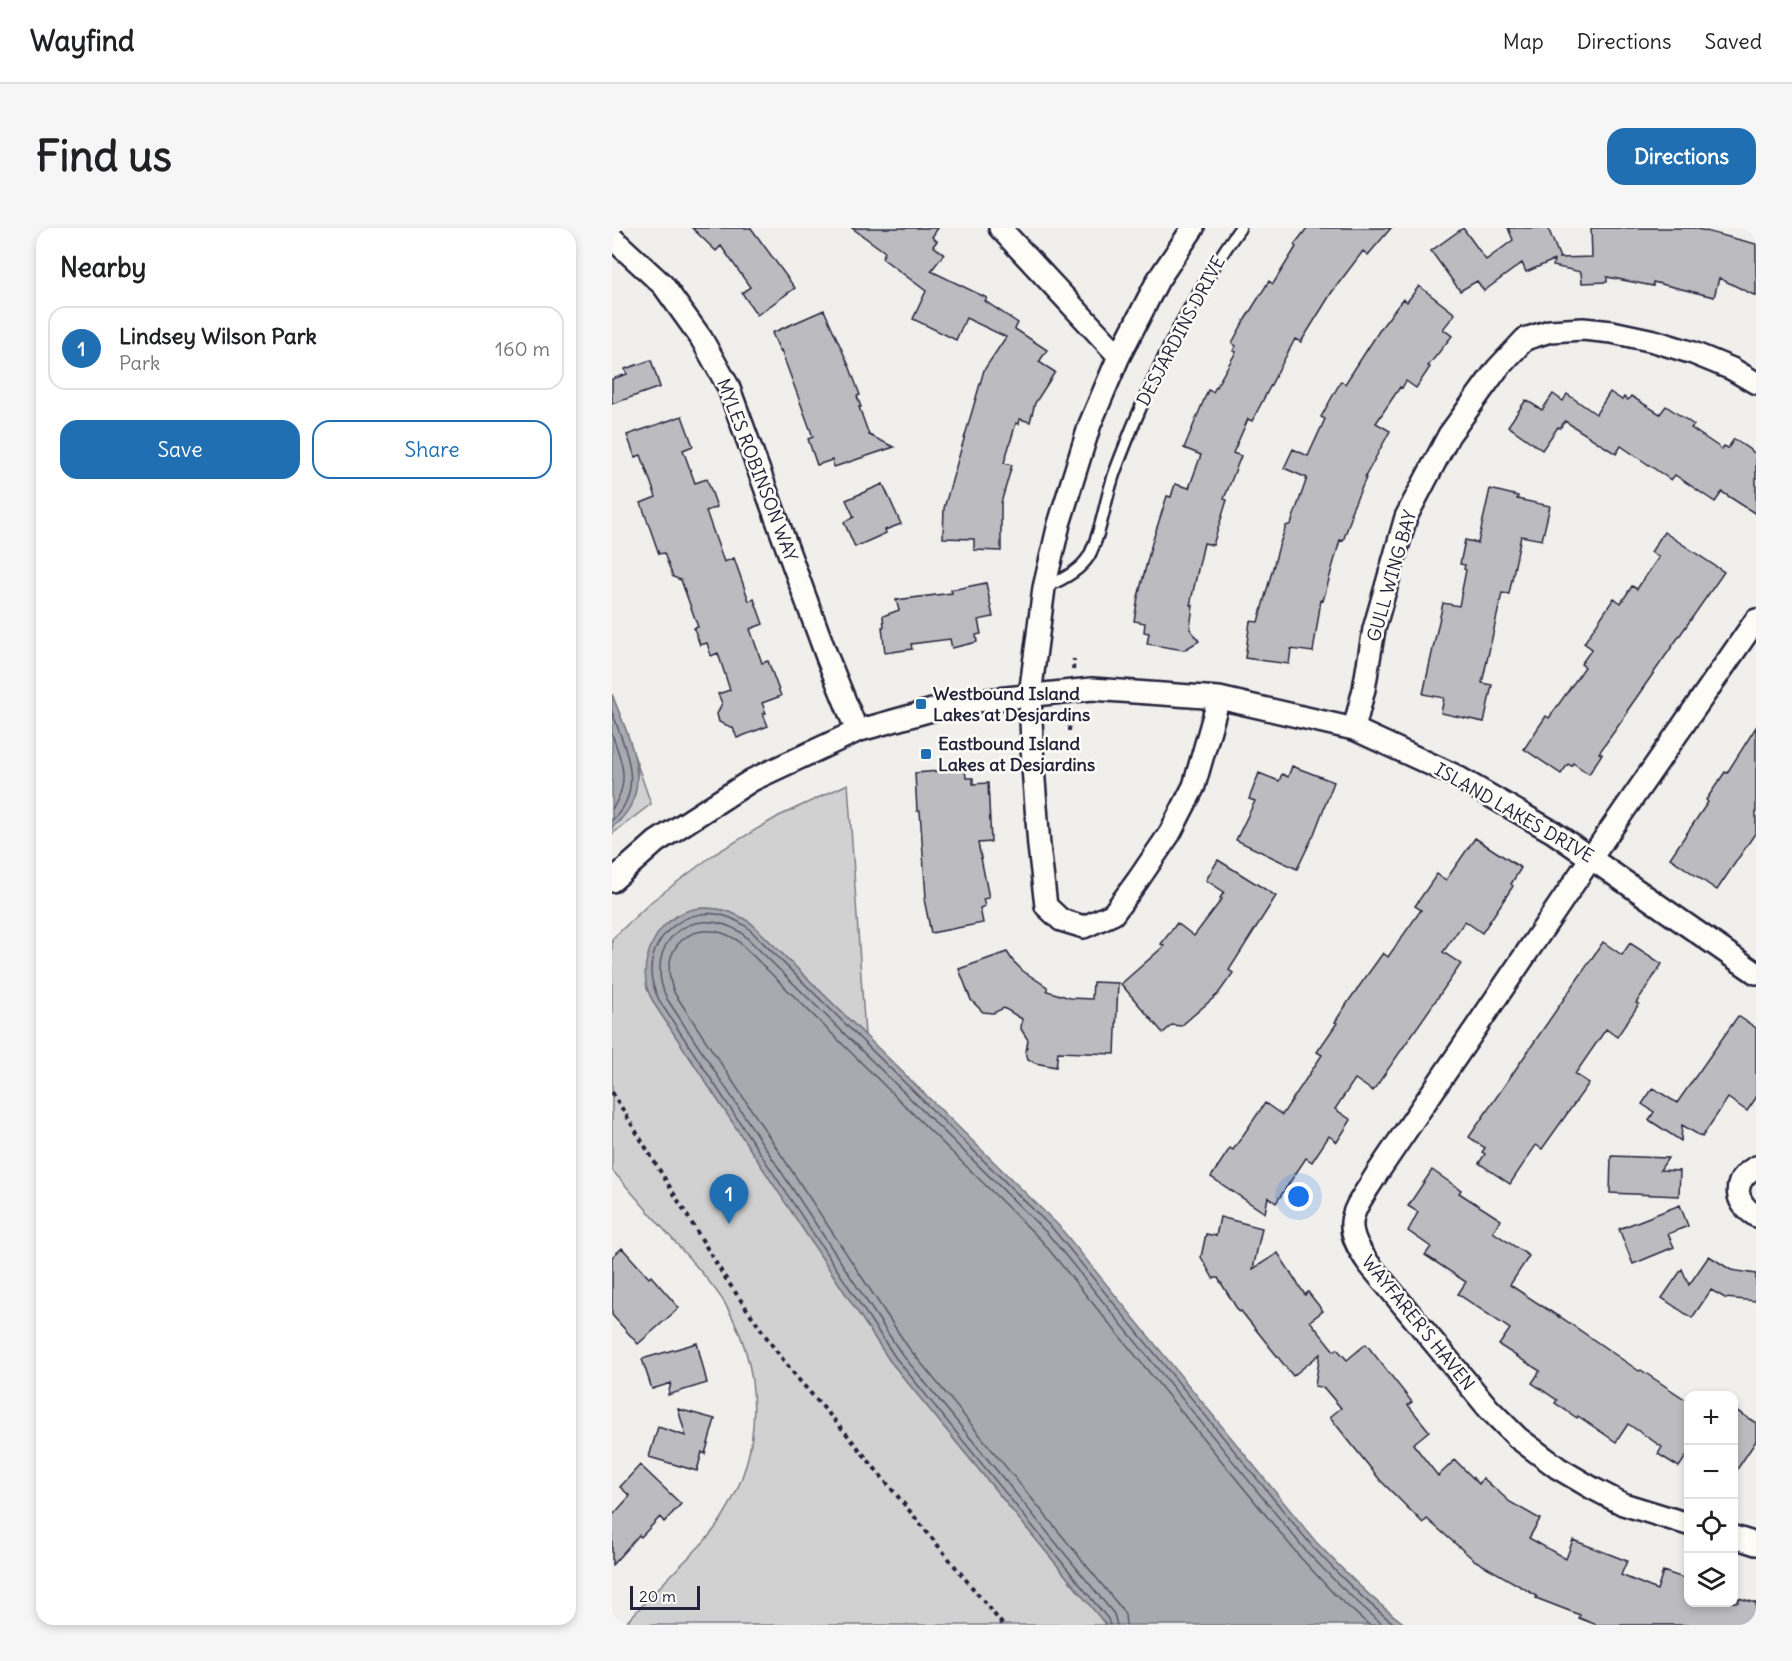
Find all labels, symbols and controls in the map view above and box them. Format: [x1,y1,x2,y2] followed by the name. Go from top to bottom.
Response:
[30,23,134,59] text: Wayfind
[1503,28,1544,55] text: Map
[1577,28,1671,55] text: Directions
[1704,28,1762,55] text: Saved
[1607,128,1756,185] button: Directions
[36,130,172,182] text: Find us
[60,251,146,284] text: Nearby
[1131,252,1230,410] street label: DESJARDINS DRIVE
[119,322,317,350] text: Lindsey Wilson Park
[78,336,85,361] text: 1
[495,336,550,361] text: 160 m
[119,350,160,375] text: Park
[712,375,803,564] street label: MYLES ROBINSON WAY
[60,420,300,479] button: Save
[312,420,552,479] button: Share
[1362,507,1421,644] street label: GULL WING BAY
[933,682,1090,726] place label: Westbound Island Lakes at Desjardins
[914,697,928,711] marker: Westbound Island Lakes at Desjardins
[938,732,1095,776] place label: Eastbound Island Lakes at Desjardins
[919,747,933,761] marker: Eastbound Island Lakes at Desjardins
[1431,758,1598,867] street label: ISLAND LAKES DRIVE
[710,1174,748,1224] pin: 1
[1284,1182,1313,1211] your location
[1357,1251,1480,1395] street label: WAYFARER'S HAVEN
[1684,1391,1738,1607] map controls
[1684,1391,1738,1445] button: +
[1684,1445,1738,1499] button: −
[1684,1499,1738,1553] button: locate
[1684,1553,1738,1607] button: layers
[630,1583,700,1610] scale bar
[639,1586,676,1606] text: 20 m

